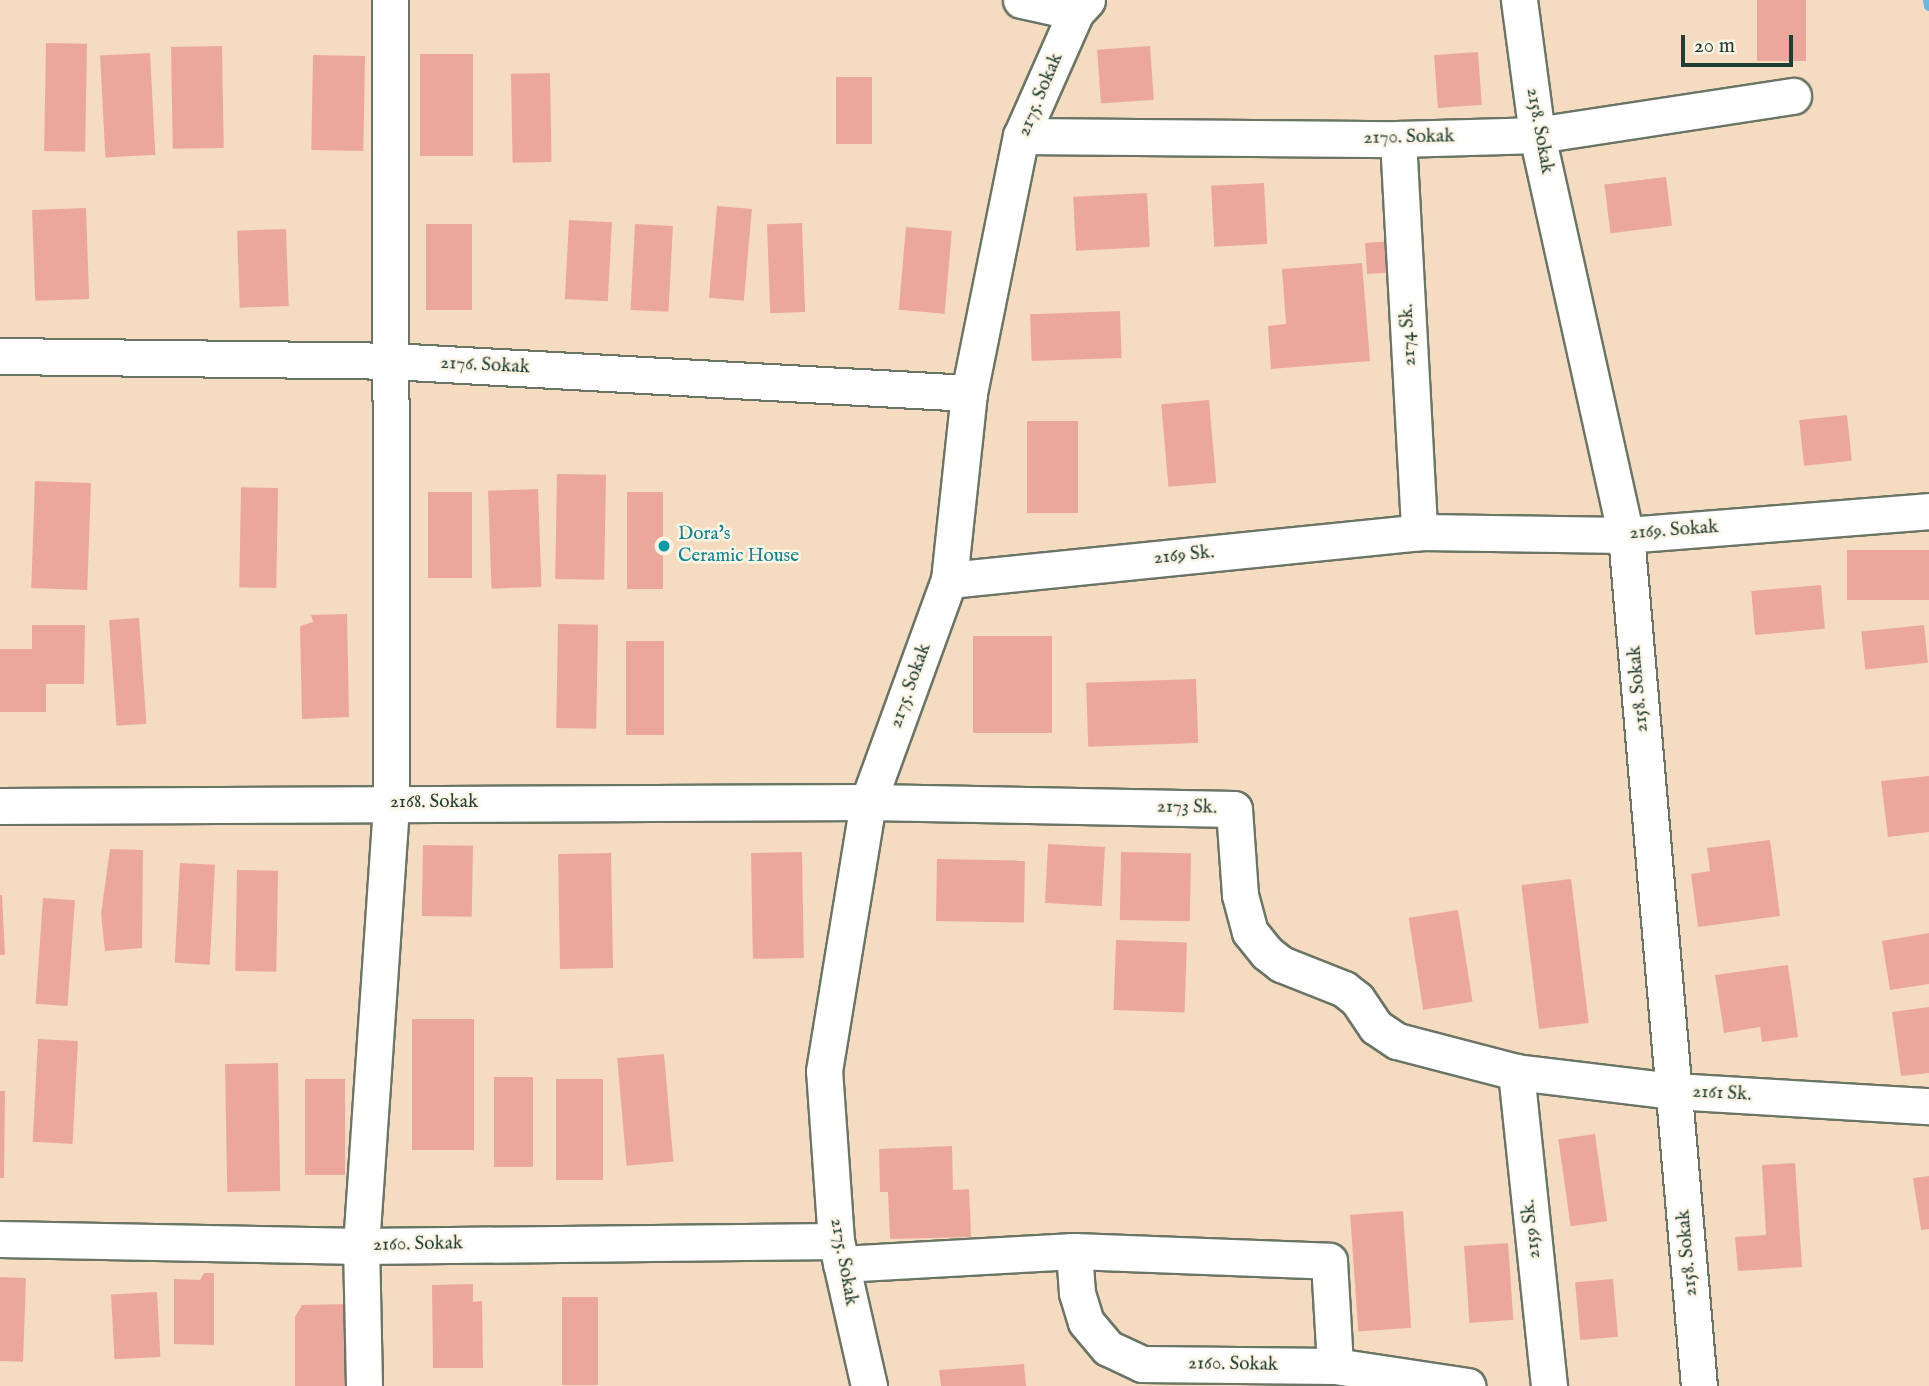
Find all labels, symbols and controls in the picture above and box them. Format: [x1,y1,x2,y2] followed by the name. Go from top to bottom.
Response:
[1684,21,1796,65] scale bar
[1694,33,1735,60] text: 20 m
[1013,50,1069,140] street label: 2175. Sokak
[1520,86,1558,176] street label: 2158. Sokak
[1363,126,1455,150] street label: 2170. Sokak
[1396,303,1422,367] street label: 2174 Sk.
[440,352,530,380] street label: 2176. Sokak
[1629,517,1719,545] street label: 2169. Sokak
[678,524,799,568] place label: Dora's Ceramic House
[656,538,672,554] marker: Dora's Ceramic House
[1153,541,1215,571] street label: 2169 Sk.
[885,641,937,731] street label: 2175. Sokak
[1624,645,1654,733] street label: 2158. Sokak
[390,792,478,814] street label: 2168. Sokak
[1157,796,1217,820] street label: 2173 Sk.
[1692,1081,1752,1107] street label: 2161 Sk.
[1518,1198,1546,1260] street label: 2159 Sk.
[1673,1209,1703,1297] street label: 2158. Sokak
[824,1216,862,1308] street label: 2175. Sokak
[373,1233,463,1257] street label: 2160. Sokak
[1188,1353,1278,1377] street label: 2160. Sokak

